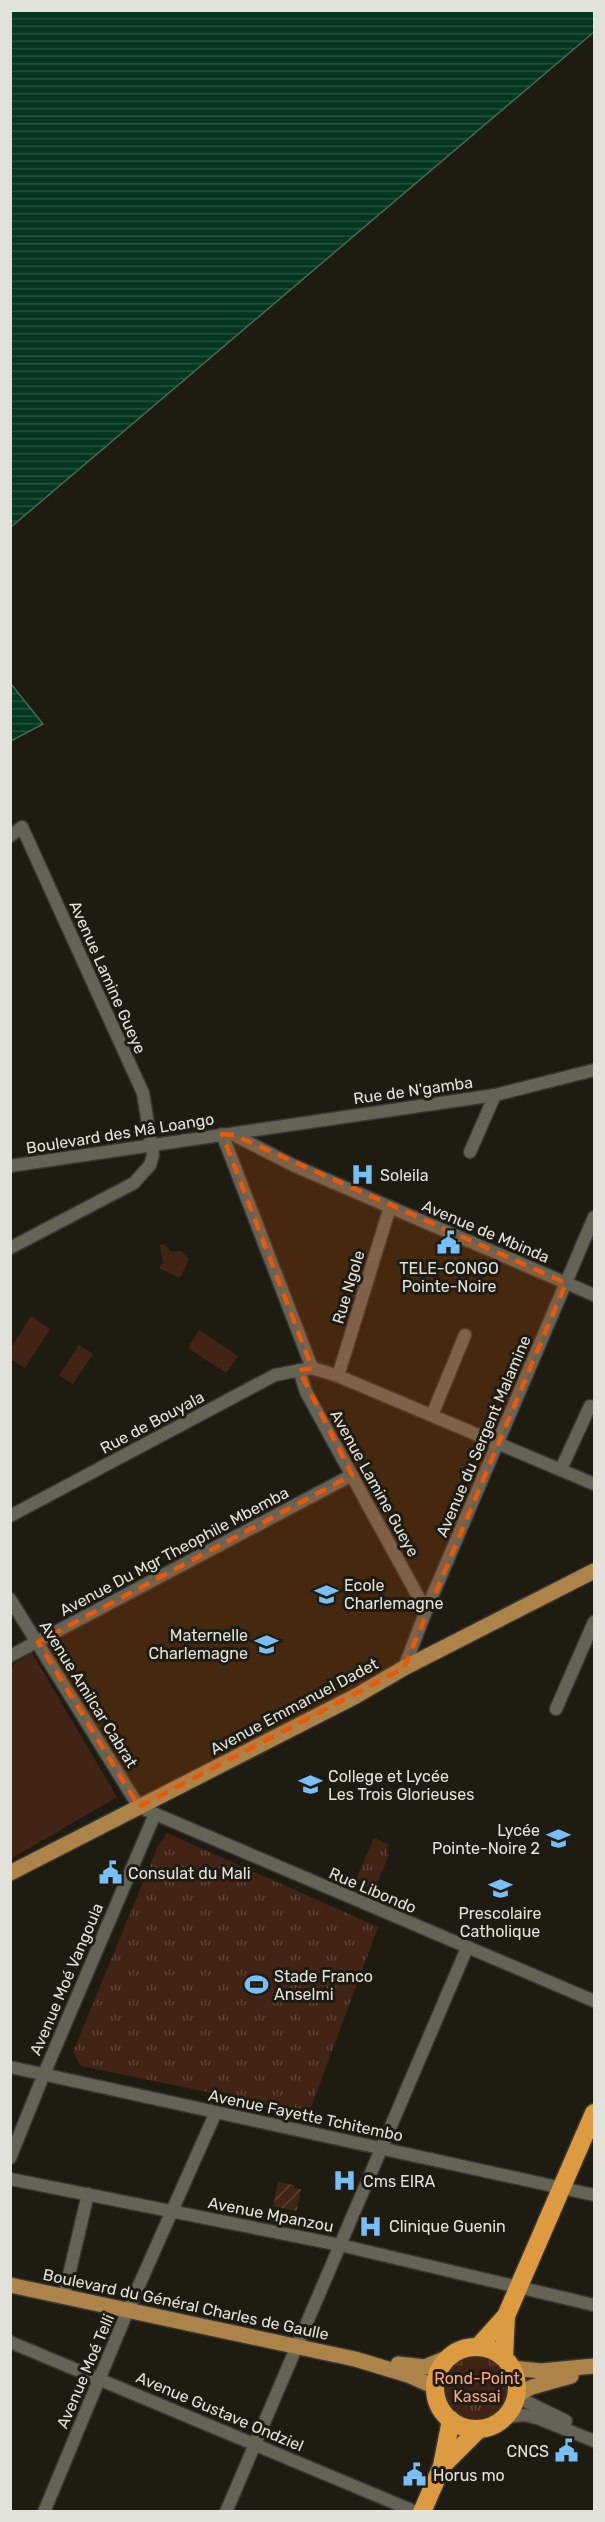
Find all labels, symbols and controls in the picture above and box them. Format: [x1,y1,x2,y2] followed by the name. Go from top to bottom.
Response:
[65,898,150,1057] street label: Avenue Lamine Gueye
[352,1073,474,1108] street label: Rue de N'gamba
[25,1109,215,1158] street label: Boulevard des Mâ Loango
[349,1162,375,1188] hospital icon: Soleila
[380,1166,429,1185] place label: Soleila
[419,1196,552,1267] street label: Avenue de Mbinda
[436,1230,462,1256] public building icon: TELE-CONGO Pointe-Noire
[328,1248,369,1326] street label: Rue Ngole
[399,1259,499,1296] place label: TELE-CONGO Pointe-Noire
[432,1333,535,1540] street label: Avenue du Sergent Malamine
[97,1387,207,1458] street label: Rue de Bouyala
[326,1406,423,1560] street label: Avenue Lamine Gueye
[57,1483,292,1620] street label: Avenue Du Mgr Theophile Mbemba
[344,1576,443,1613] place label: Ecole Charlemagne
[313,1581,339,1607] school or university icon: Ecole Charlemagne
[36,1617,142,1771] street label: Avenue Amilcar Cabrat
[149,1626,248,1663] place label: Maternelle Charlemagne
[253,1631,279,1657] school or university icon: Maternelle Charlemagne
[207,1654,382,1759] street label: Avenue Emmanuel Dadet
[328,1767,474,1804] place label: College et Lycée Les Trois Glorieuses
[297,1772,323,1798] school or university icon: College et Lycée Les Trois Glorieuses
[432,1821,540,1858] place label: Lycée Pointe-Noire 2
[545,1826,571,1852] school or university icon: Lycée Pointe-Noire 2
[97,1860,123,1886] public building icon: Consulat du Mali
[128,1864,251,1883] place label: Consulat du Mali
[326,1864,419,1917] street label: Rue Libondo
[487,1875,513,1901] school or university icon: Prescolaire Catholique
[26,1900,107,2058] street label: Avenue Moé Vangoula
[459,1904,541,1941] place label: Prescolaire Catholique
[274,1967,373,2004] place label: Stade Franco Anselmi
[243,1972,269,1998] sports icon: Stade Franco Anselmi
[207,2086,405,2145] street label: Avenue Fayette Tchitembo
[332,2168,358,2194] hospital icon: Cms EIRA
[363,2172,436,2191] place label: Cms EIRA
[206,2193,335,2236] street label: Avenue Mpanzou
[358,2213,384,2239] hospital icon: Clinique Guenin
[389,2217,506,2236] place label: Clinique Guenin
[41,2265,331,2344] street label: Boulevard du Général Charles de Gaulle
[53,2311,118,2431] street label: Avenue Moé Telli
[133,2368,306,2455] street label: Avenue Gustave Ondziel
[434,2369,520,2406] park label: Rond-Point Kassai
[554,2438,580,2464] public building icon: CNCS
[507,2442,549,2461] place label: CNCS
[402,2462,428,2488] public building icon: Horus mo
[433,2466,505,2485] place label: Horus mo

